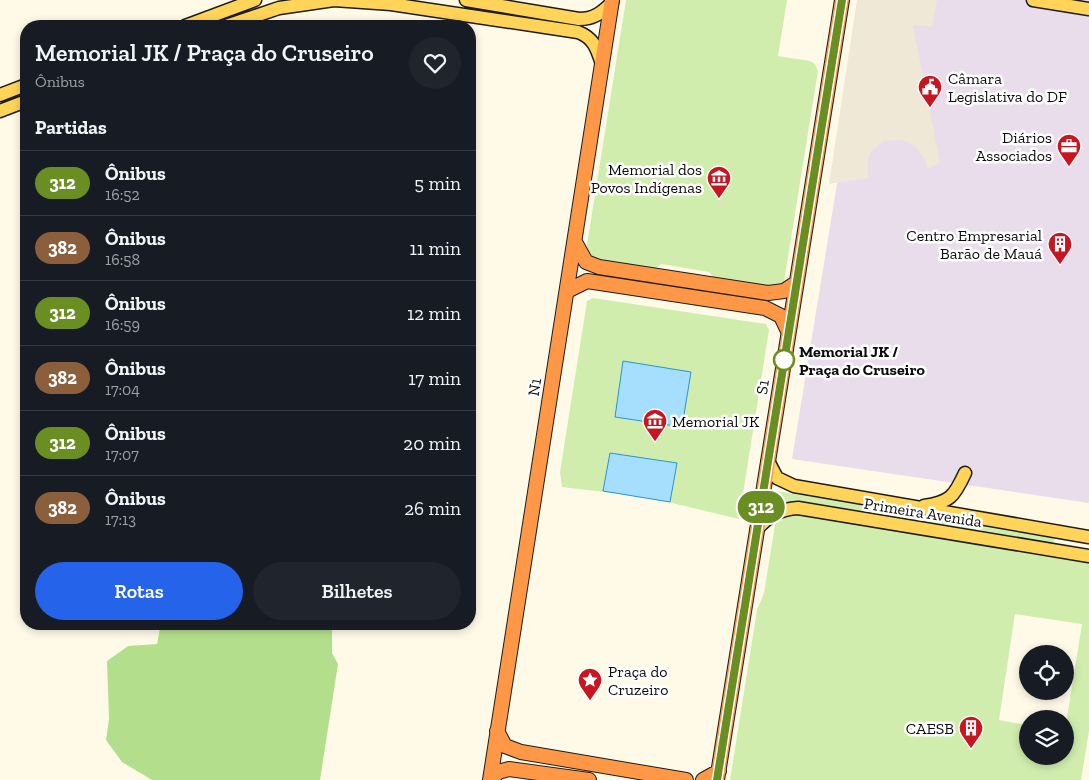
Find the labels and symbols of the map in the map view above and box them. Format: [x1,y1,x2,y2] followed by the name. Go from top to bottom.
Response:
[948,69,1067,106] place label: Câmara Legislativa do DF
[917,74,943,108] public building icon: Câmara Legislativa do DF
[976,128,1052,165] place label: Diários Associados
[1056,133,1082,167] office icon: Diários Associados
[591,160,702,197] place label: Memorial dos Povos Indígenas
[706,165,732,199] museum icon: Memorial dos Povos Indígenas
[906,226,1042,263] place label: Centro Empresarial Barão de Mauá
[1047,231,1073,265] building icon: Centro Empresarial Barão de Mauá
[799,342,925,379] place label: Memorial JK / Praça do Cruseiro
[773,349,795,371] marker: Memorial JK / Praça do Cruseiro
[524,377,545,397] street label: N1
[752,378,773,396] street label: S1
[642,408,668,442] museum icon: Memorial JK
[672,412,760,431] place label: Memorial JK
[732,491,790,523] line badge: 312
[863,494,983,531] street label: Primeira Avenida
[608,662,668,699] place label: Praça do Cruzeiro
[577,667,603,701] place icon: Praça do Cruzeiro
[958,715,984,749] building icon: CAESB
[906,719,954,738] place label: CAESB

